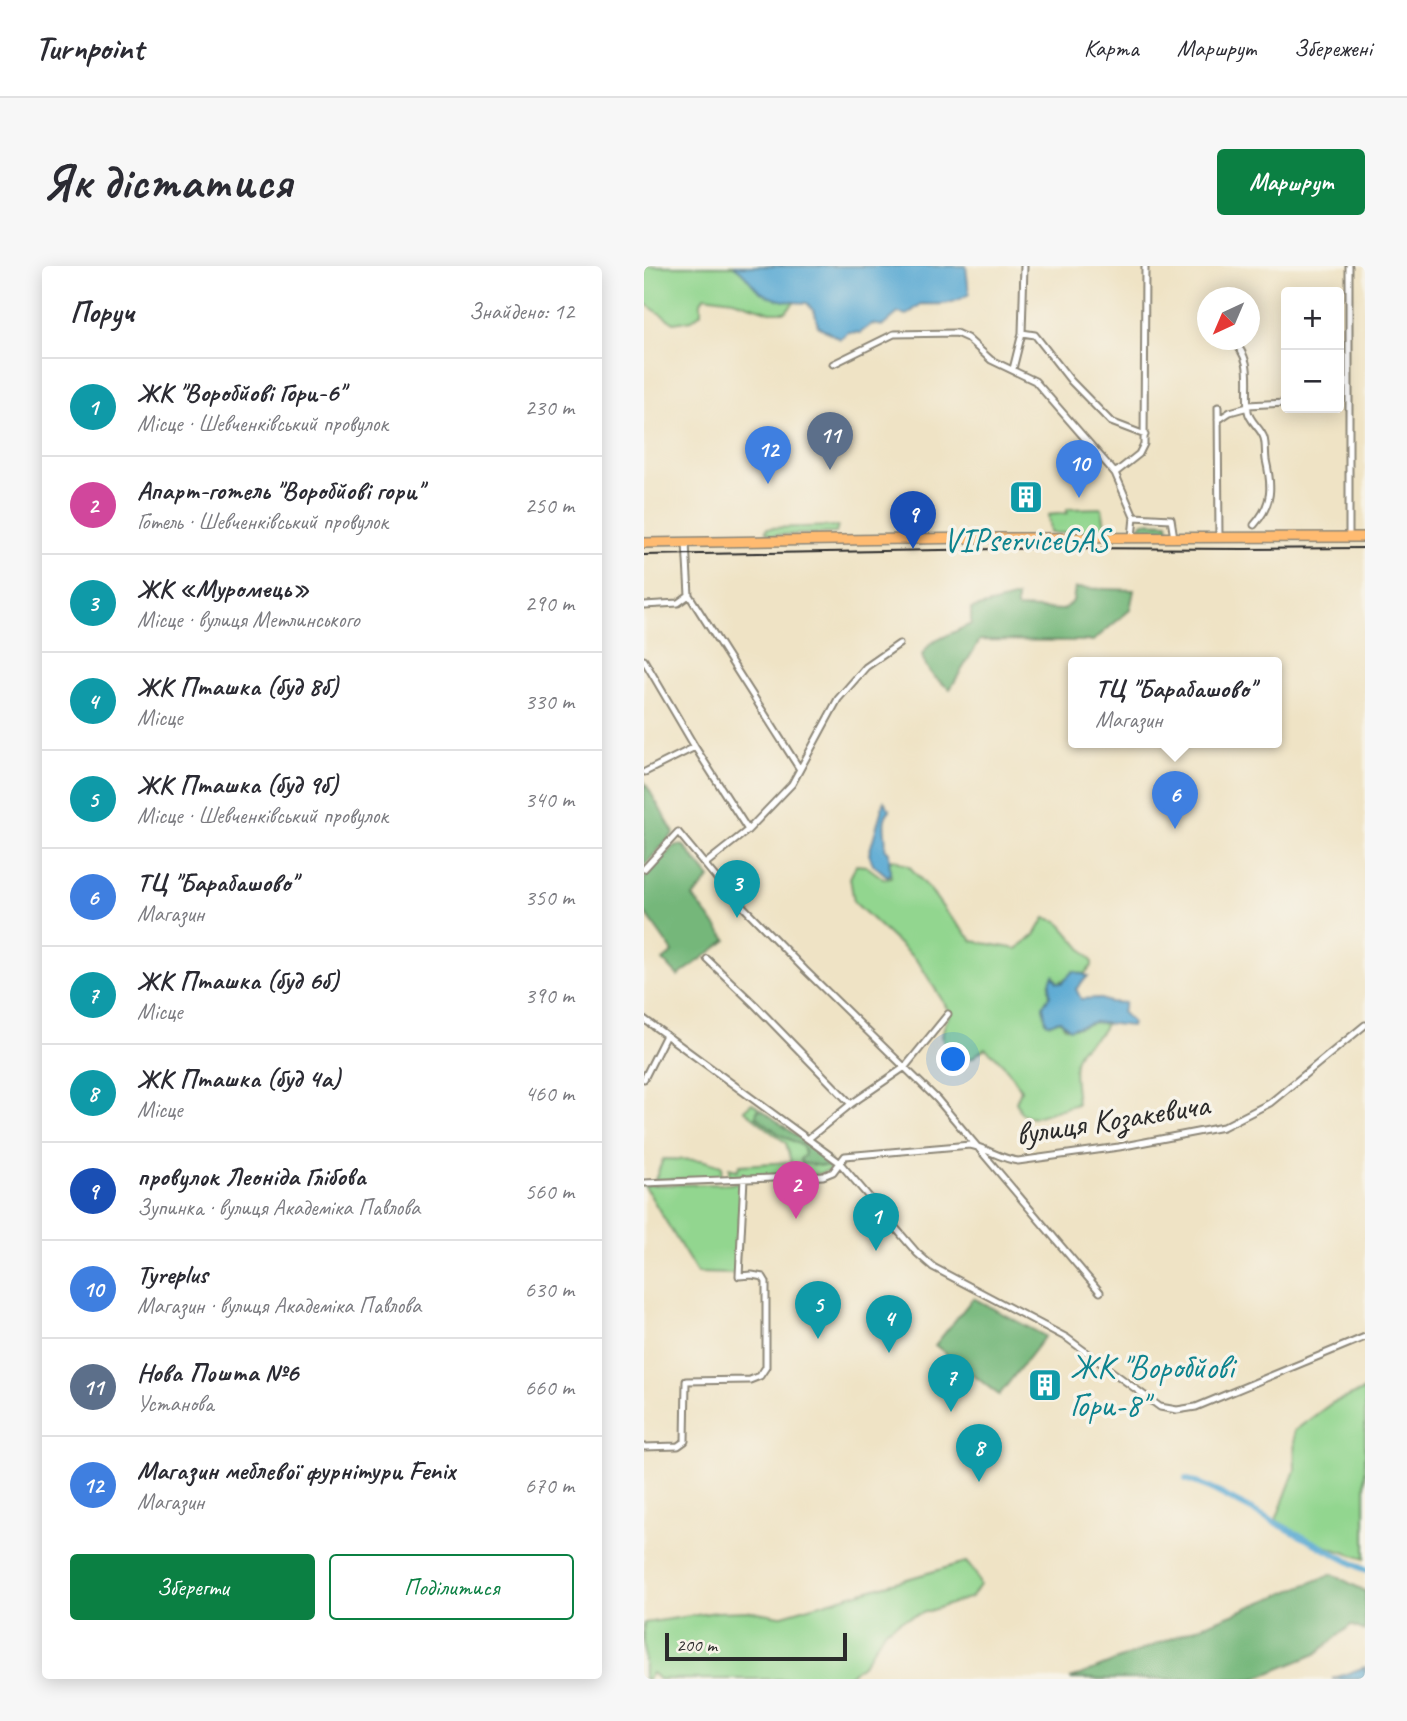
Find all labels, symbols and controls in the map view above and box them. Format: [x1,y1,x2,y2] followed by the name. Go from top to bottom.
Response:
[35,27,143,69] text: Turnpoint
[1084,33,1139,63] text: Карта
[1177,33,1256,63] text: Маршрут
[1294,33,1372,63] text: Збережені
[1217,149,1365,215] button: Маршрут
[42,151,292,213] text: Як дістатися
[1197,287,1260,350] north arrow
[1281,287,1344,413] map controls
[1281,287,1344,350] button: +
[70,293,134,331] text: Поруч
[469,297,574,326] text: Знайдено: 12
[1281,350,1344,413] button: −
[137,376,344,409] text: ЖК "Воробйові Гори-6"
[88,393,98,422] text: 1
[525,393,574,422] text: 230 m
[137,409,388,438] text: Місце · Шевченківський провулок
[807,412,853,470] pin: 11
[745,426,791,484] pin: 12
[1056,440,1102,498] pin: 10
[137,474,423,507] text: Апарт-готель "Воробйові гори"
[1007,478,1045,516] building icon: VIPserviceGAS
[88,491,98,520] text: 2
[525,491,574,520] text: 250 m
[890,491,936,549] pin: 9
[137,507,388,536] text: Готель · Шевченківський провулок
[943,519,1113,561] place label: VIPserviceGAS
[137,572,310,605] text: ЖК «Муромець»
[88,589,98,618] text: 3
[525,589,574,618] text: 290 m
[137,605,360,634] text: Місце · вулиця Метлинського
[1068,657,1282,748] popup
[137,670,338,703] text: ЖК Пташка (буд 8б)
[1095,672,1255,705] text: ТЦ "Барабашово"
[88,687,98,716] text: 4
[525,687,574,716] text: 330 m
[137,703,183,732] text: Місце
[1095,705,1162,734] text: Магазин
[137,768,338,801] text: ЖК Пташка (буд 9б)
[1152,771,1198,829] pin: 6
[88,785,98,814] text: 5
[525,785,574,814] text: 340 m
[137,801,388,830] text: Місце · Шевченківський провулок
[714,860,760,918] pin: 3
[137,866,297,899] text: ТЦ "Барабашово"
[88,883,98,912] text: 6
[525,883,574,912] text: 350 m
[137,899,204,928] text: Магазин
[137,964,339,997] text: ЖК Пташка (буд 6б)
[88,981,98,1010] text: 7
[525,981,574,1010] text: 390 m
[137,997,183,1026] text: Місце
[936,1042,970,1076] your location
[137,1062,340,1095] text: ЖК Пташка (буд 4а)
[88,1079,98,1108] text: 8
[525,1079,574,1108] text: 460 m
[1012,1083,1214,1155] street label: вулиця Козакевича
[137,1095,183,1124] text: Місце
[137,1160,366,1193] text: провулок Леоніда Глібова
[773,1161,819,1219] pin: 2
[88,1177,98,1206] text: 9
[525,1177,574,1206] text: 560 m
[137,1193,420,1222] text: Зупинка · вулиця Академіка Павлова
[853,1193,899,1251] pin: 1
[137,1258,208,1291] text: Tyreplus
[83,1275,103,1304] text: 10
[525,1275,574,1304] text: 630 m
[795,1281,841,1339] pin: 5
[137,1291,421,1320] text: Магазин · вулиця Академіка Павлова
[866,1295,912,1353] pin: 4
[1070,1346,1238,1426] place label: ЖК "Воробйові Гори-8"
[928,1354,974,1412] pin: 7
[137,1356,298,1389] text: Нова Пошта №6
[1026,1366,1064,1404] building icon: ЖК "Воробйові Гори-8"
[83,1373,103,1402] text: 11
[525,1373,574,1402] text: 660 m
[137,1389,213,1418] text: Установа
[956,1424,1002,1482] pin: 8
[137,1454,455,1487] text: Магазин меблевої фурнітури Fenix
[83,1471,103,1500] text: 12
[525,1471,574,1500] text: 670 m
[137,1487,204,1516] text: Магазин
[70,1554,315,1620] button: Зберегти
[329,1554,574,1620] button: Поділитися
[665,1630,847,1662] scale bar
[676,1633,717,1657] text: 200 m

